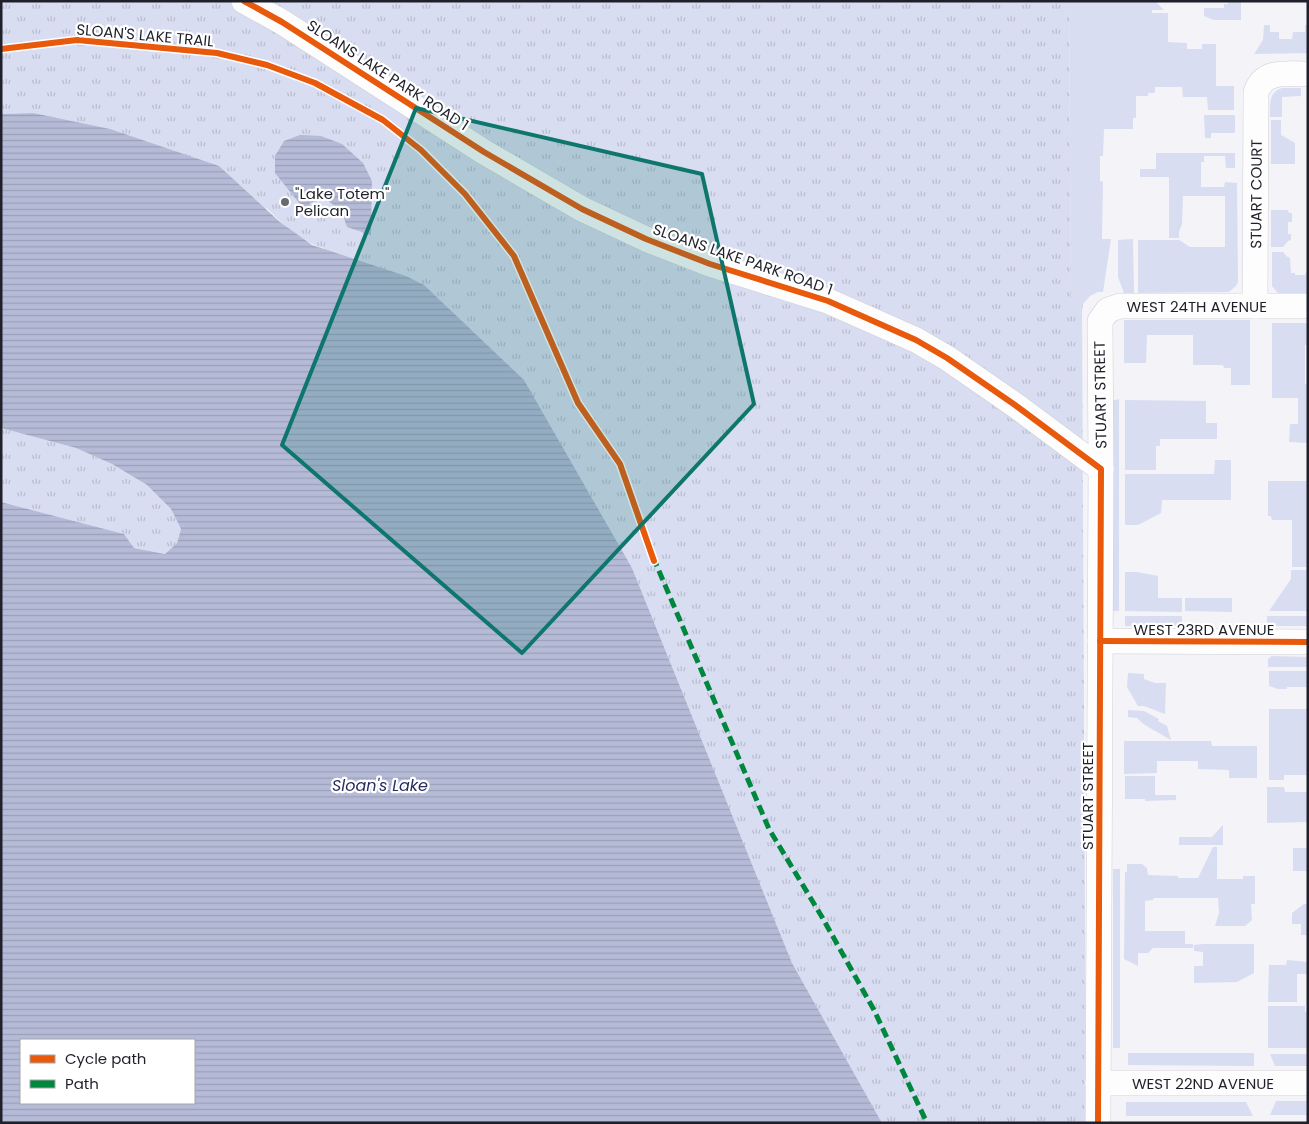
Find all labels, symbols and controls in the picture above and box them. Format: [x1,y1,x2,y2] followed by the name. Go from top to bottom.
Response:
[303,15,473,135] street label: SLOANS LAKE PARK ROAD 1
[75,19,215,52] street label: SLOAN'S LAKE TRAIL
[1245,139,1266,249] street label: STUART COURT
[295,183,389,221] place label: "Lake Totem" Pelican
[279,196,291,208] marker: "Lake Totem" Pelican
[650,218,836,300] street label: SLOANS LAKE PARK ROAD 1
[1127,296,1267,317] street label: WEST 24TH AVENUE
[1089,341,1111,449] street label: STUART STREET
[1134,619,1274,640] street label: WEST 23RD AVENUE
[1077,742,1098,850] street label: STUART STREET
[332,774,428,797] water label: Sloan's Lake
[20,1039,195,1104] legend
[65,1048,146,1069] text: Cycle path
[65,1073,99,1094] text: Path
[1132,1073,1274,1094] street label: WEST 22ND AVENUE

